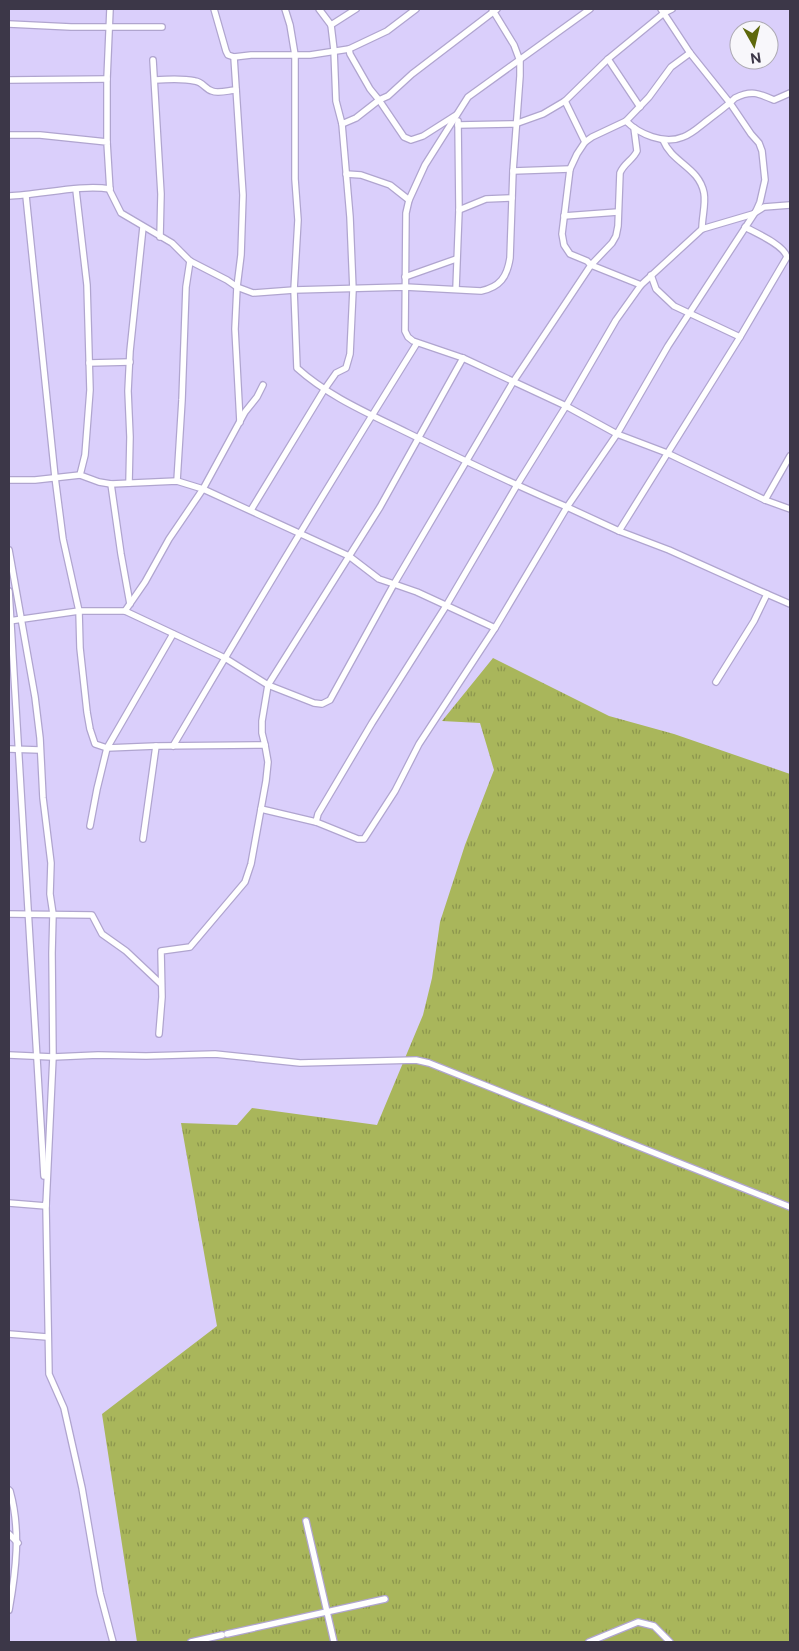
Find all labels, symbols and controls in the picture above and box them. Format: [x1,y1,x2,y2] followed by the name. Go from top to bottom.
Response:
[729,20,779,70] north arrow
[749,49,762,67] text: N

